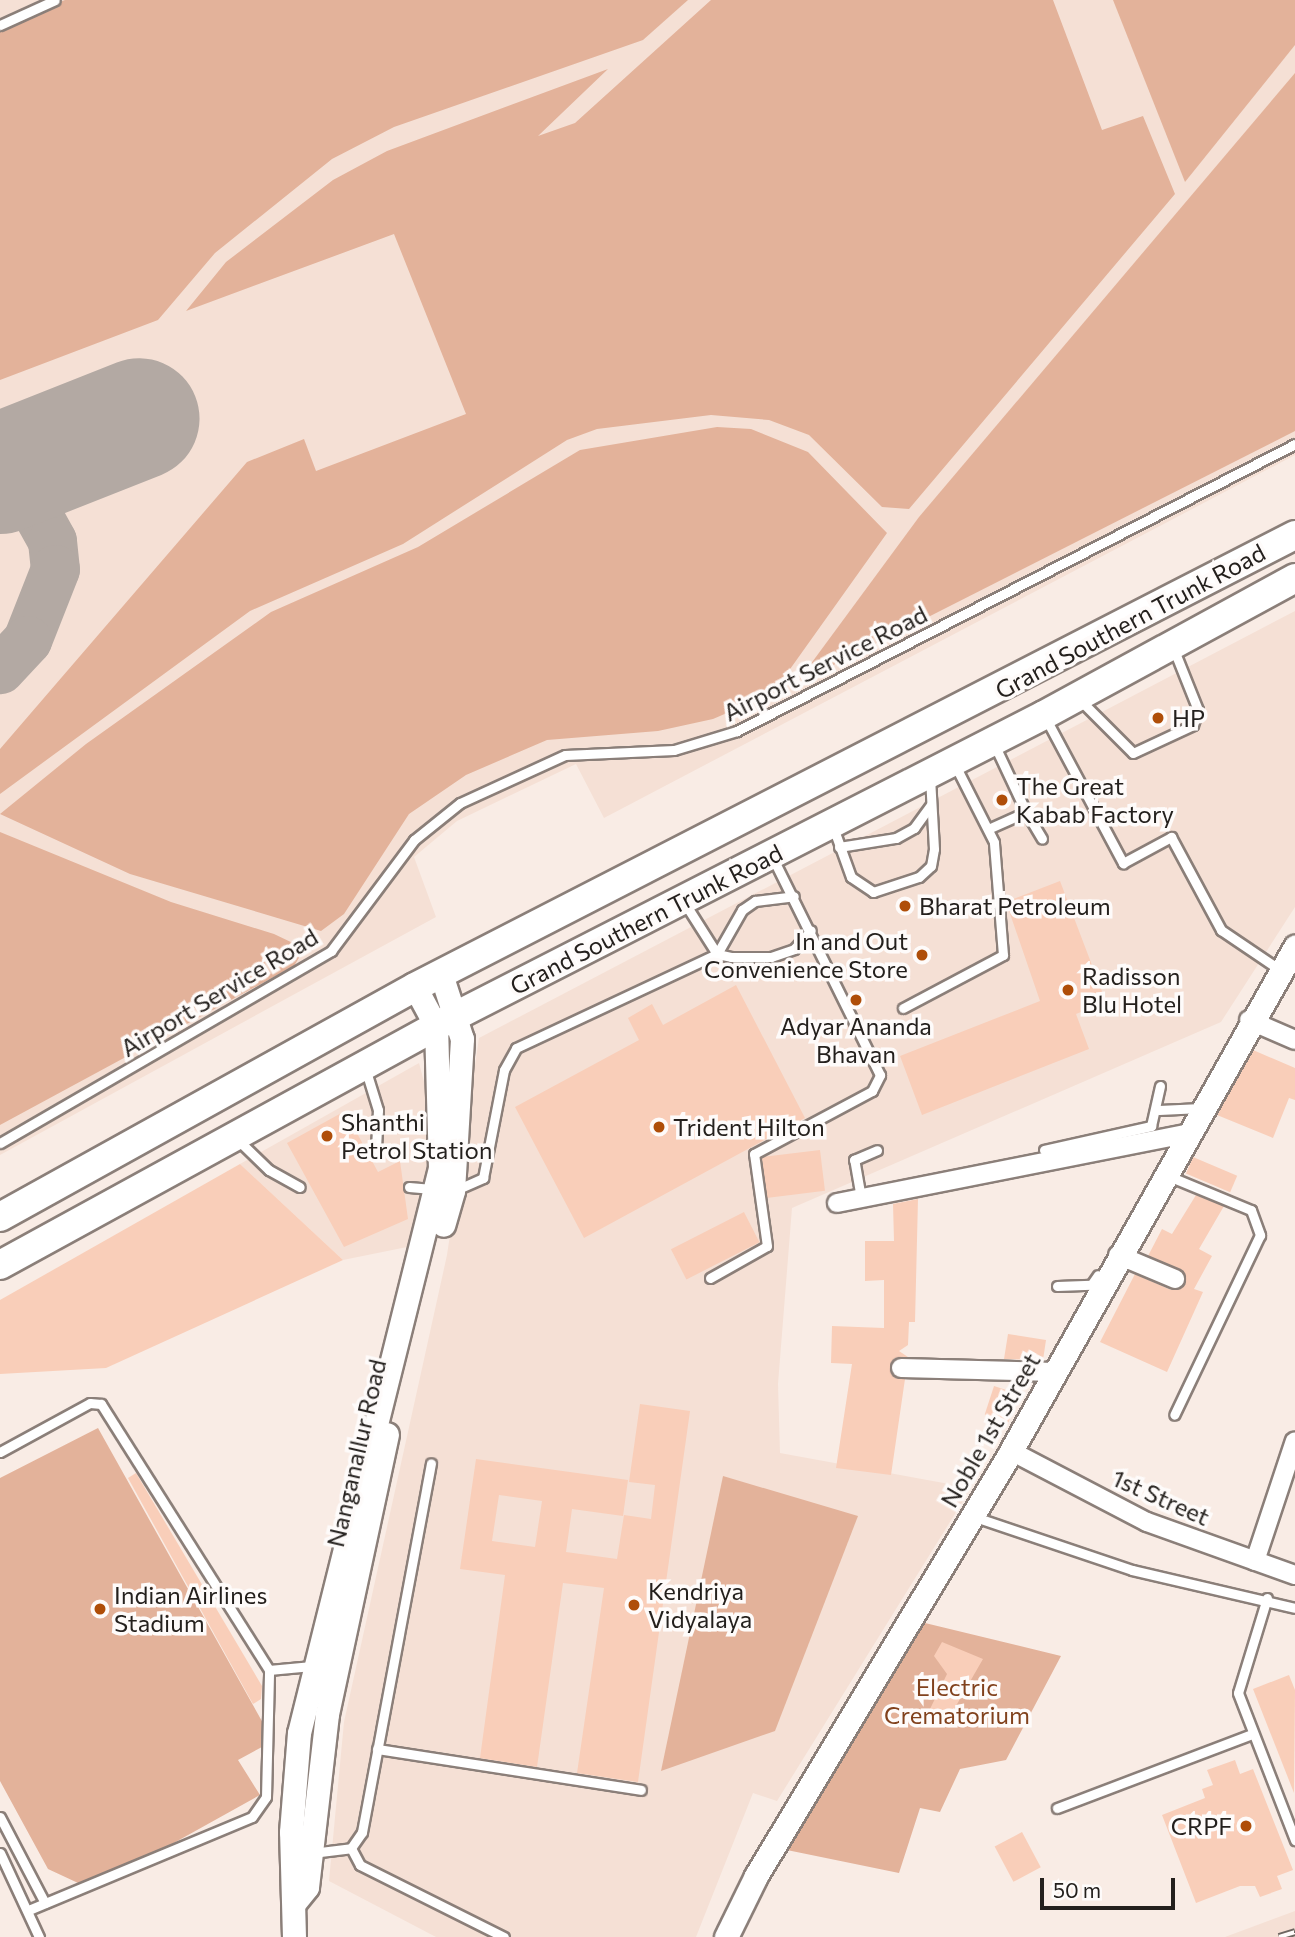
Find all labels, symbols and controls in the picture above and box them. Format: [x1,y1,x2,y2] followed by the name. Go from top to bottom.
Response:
[990,538,1270,704] street label: Grand Southern Trunk Road
[718,599,932,727] street label: Airport Service Road
[1172,704,1205,732] place label: HP
[1150,710,1166,726] marker: HP
[1016,772,1174,828] place label: The Great Kabab Factory
[994,792,1010,808] marker: The Great Kabab Factory
[505,838,787,1000] street label: Grand Southern Trunk Road
[919,892,1111,920] place label: Bharat Petroleum
[897,898,913,914] marker: Bharat Petroleum
[115,922,323,1062] street label: Airport Service Road
[704,927,908,983] place label: In and Out Convenience Store
[914,947,930,963] marker: In and Out Convenience Store
[1082,962,1182,1018] place label: Radisson Blu Hotel
[1060,982,1076,998] marker: Radisson Blu Hotel
[848,992,864,1008] marker: Adyar Ananda Bhavan
[780,1012,932,1068] place label: Adyar Ananda Bhavan
[341,1108,493,1164] place label: Shanthi Petrol Station
[673,1113,825,1141] place label: Trident Hilton
[651,1119,667,1135] marker: Trident Hilton
[319,1128,335,1144] marker: Shanthi Petrol Station
[934,1348,1046,1512] street label: Noble 1st Street
[320,1356,392,1550] street label: Nanganallur Road
[1108,1463,1214,1531] street label: 1st Street
[648,1577,752,1633] place label: Kendriya Vidyalaya
[114,1581,267,1637] place label: Indian Airlines Stadium
[626,1597,642,1613] marker: Kendriya Vidyalaya
[92,1601,108,1617] marker: Indian Airlines Stadium
[884,1673,1030,1729] park label: Electric Crematorium
[1171,1812,1232,1840] place label: CRPF
[1238,1818,1254,1834] marker: CRPF
[1043,1864,1178,1908] scale bar
[1053,1877,1101,1902] text: 50 m

